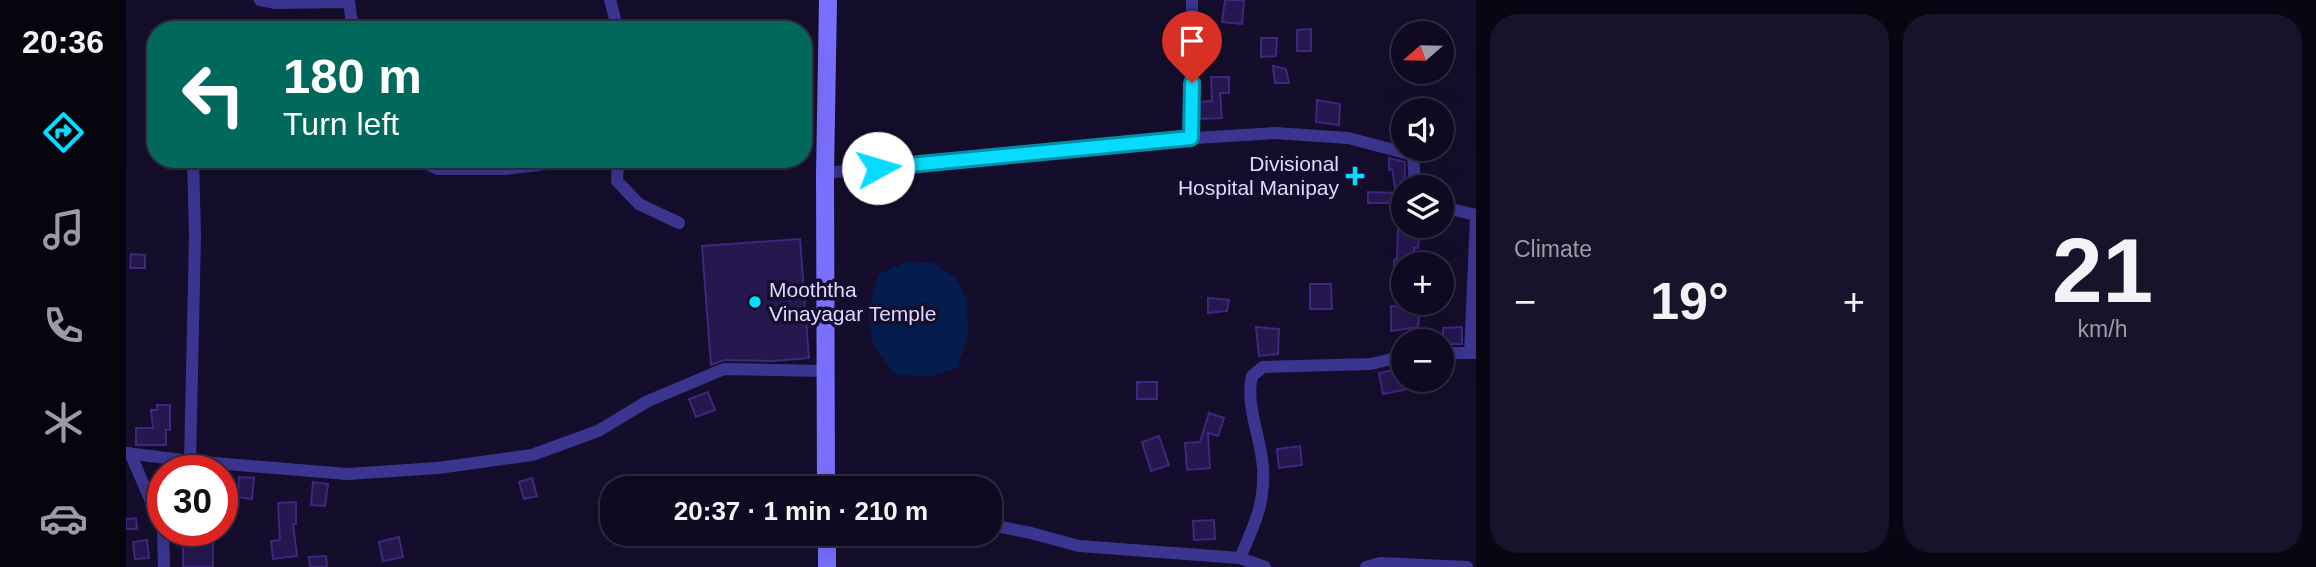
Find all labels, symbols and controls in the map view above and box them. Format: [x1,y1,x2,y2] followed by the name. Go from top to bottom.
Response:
[1162,11,1222,83] pin
[1391,21,1454,84] north arrow
[1391,21,1454,392] map controls
[1173,22,1211,60] icon: arrive
[22,24,104,60] text: 20:36
[168,49,259,140] icon: left
[283,49,422,103] text: 180 m
[1391,98,1454,161] button: sound
[283,106,399,142] text: Turn left
[39,108,88,157] icon: directions
[841,131,915,205] position arrow
[1178,152,1339,199] place label: Divisional Hospital Manipay
[1345,166,1365,186] marker: Divisional Hospital Manipay
[1391,175,1454,238] button: layers
[39,205,88,254] icon: music
[2052,220,2153,321] text: 21
[1514,236,1592,262] text: Climate
[1391,252,1454,315] button: +
[1650,272,1729,330] text: 19°
[769,278,936,325] place label: Mooththa Vinayagar Temple
[1514,281,1536,323] text: −
[1843,281,1865,323] text: +
[747,294,763,310] marker: Mooththa Vinayagar Temple
[39,301,88,350] icon: phone
[2078,316,2127,342] text: km/h
[1391,329,1454,392] button: −
[39,398,88,447] icon: climate
[147,455,238,546] speed limit sign: 30
[39,494,88,543] icon: car
[674,496,928,526] text: 20:37 · 1 min · 210 m

